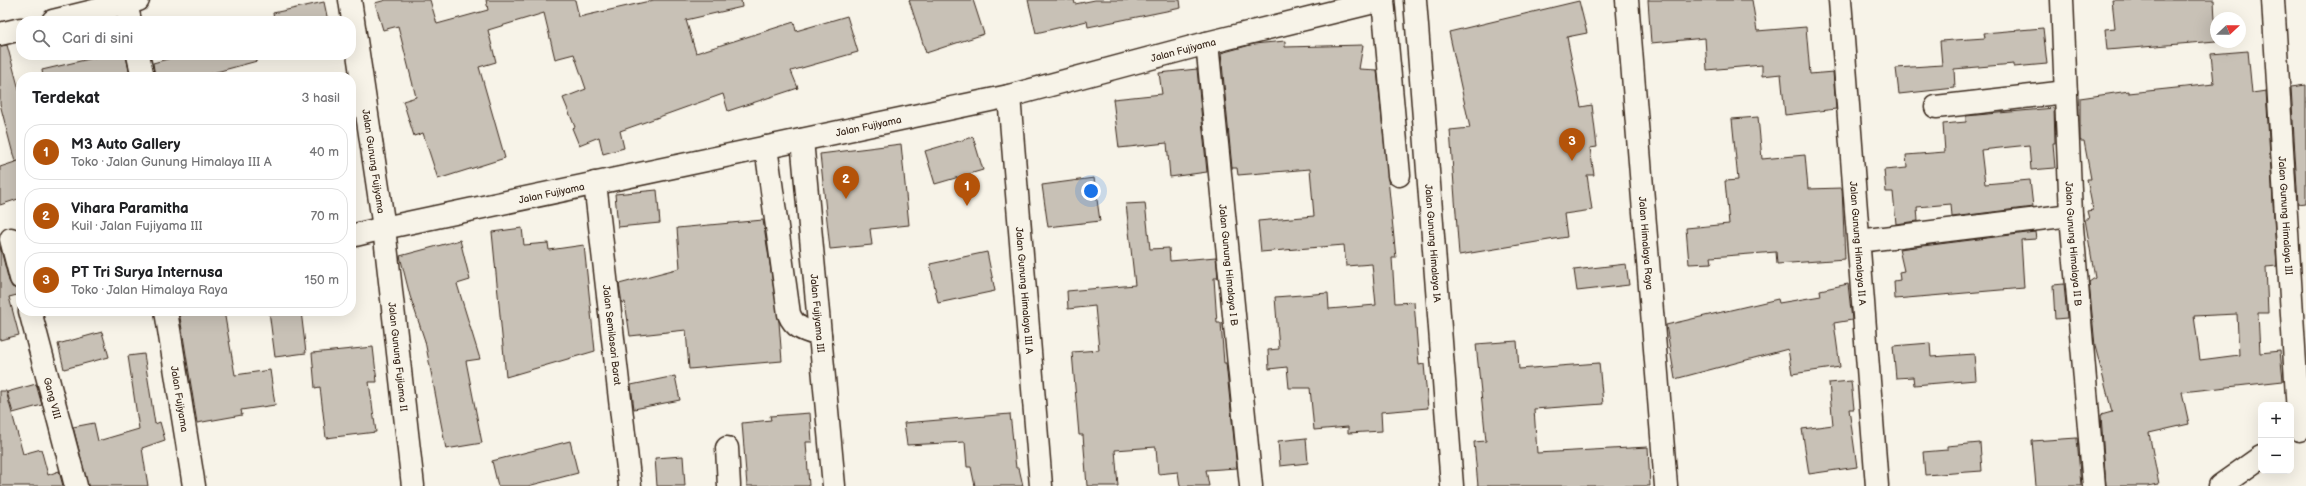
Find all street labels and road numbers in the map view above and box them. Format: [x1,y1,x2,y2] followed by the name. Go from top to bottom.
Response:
[1149,36,1217,65] street label: Jalan Fujiyama
[359,108,387,215] street label: Jalan Gunung Fujiyama
[835,114,903,139] street label: Jalan Fujiyama
[2275,156,2295,275] street label: Jalan Gunung Himalaya III
[518,181,586,206] street label: Jalan Fujiyama
[1847,181,1868,307] street label: Jalan Gunung Himalaya II A
[2063,181,2084,307] street label: Jalan Gunung Himalaya II B
[1422,184,1443,304] street label: Jalan Gunung Himalaya IA
[1636,196,1655,291] street label: Jalan Himalaya Raya
[1216,204,1240,326] street label: Jalan Gunung Himalaya I B
[1013,226,1035,355] street label: Jalan Gunung Himalaya III A
[807,273,827,353] street label: Jalan Fujiyama III
[600,284,623,386] street label: Jalan Semilasari Barat
[385,301,410,412] street label: Jalan Gunung Fujiama II
[168,365,190,433] street label: Jalan Fujiyama
[41,376,63,420] street label: Gang VIII

